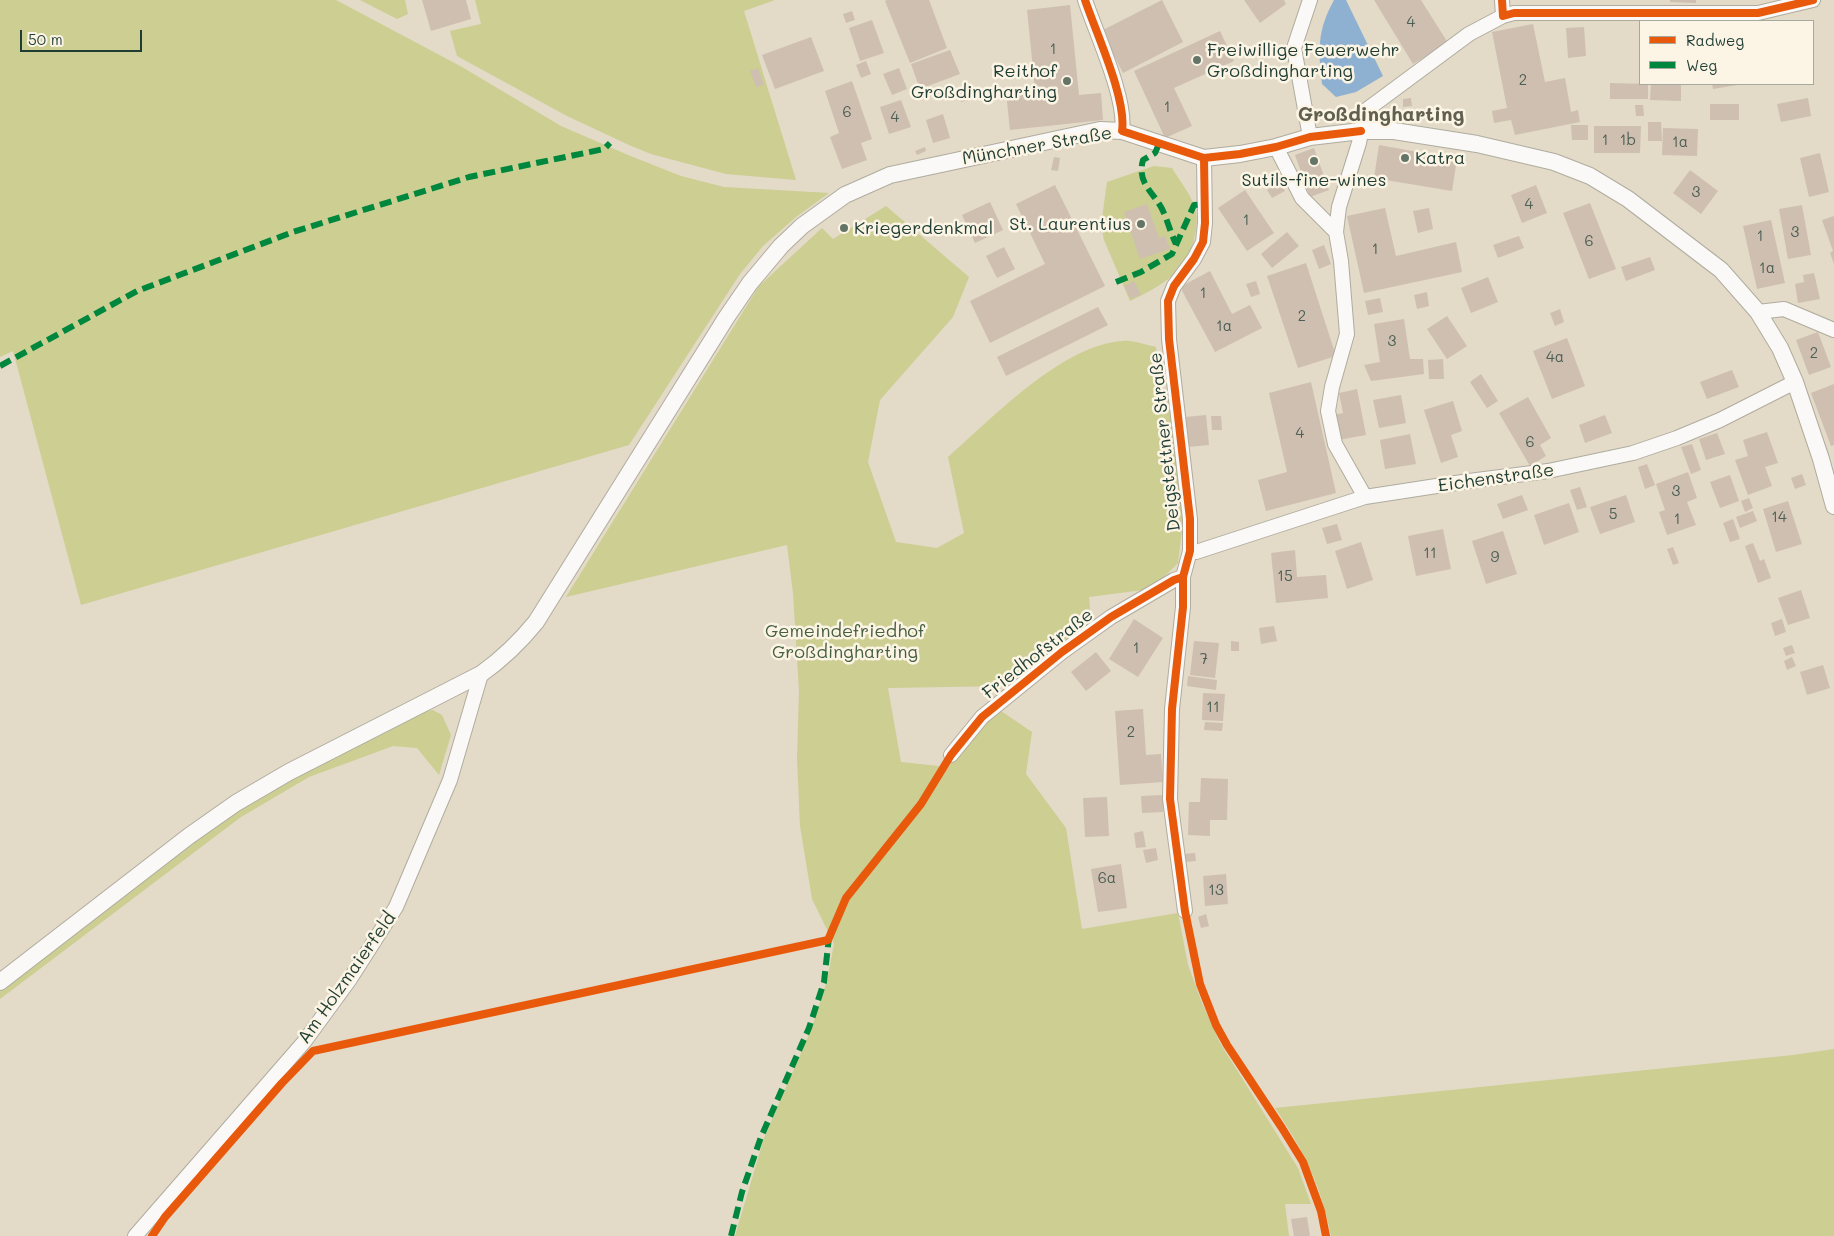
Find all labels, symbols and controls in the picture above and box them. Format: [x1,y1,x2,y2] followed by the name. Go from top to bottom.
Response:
[1407,13,1415,31] house number: 4
[22,20,145,52] scale bar
[1639,20,1814,85] legend
[28,29,63,49] text: 50 m
[1686,30,1744,50] text: Radweg
[1207,39,1400,82] place label: Freiwillige Feuerwehr Großdingharting
[1050,40,1056,58] house number: 1
[1191,54,1203,66] marker: Freiwillige Feuerwehr Großdingharting
[1686,55,1717,75] text: Weg
[911,60,1057,102] place label: Reithof Großdingharting
[1519,71,1527,89] house number: 2
[1061,75,1073,87] marker: Reithof Großdingharting
[1164,98,1170,116] house number: 1
[842,103,852,121] house number: 6
[1298,103,1464,127] district label: Großdingharting
[891,108,899,126] house number: 4
[960,122,1114,170] street label: Münchner Straße
[1602,131,1608,149] house number: 1
[1620,131,1636,149] house number: 1b
[1672,133,1688,151] house number: 1a
[1415,147,1465,169] place label: Katra
[1399,152,1411,164] marker: Katra
[1308,155,1320,167] marker: Sutils-fine-wines
[1242,169,1386,191] place label: Sutils-fine-wines
[1692,183,1700,201] house number: 3
[1525,195,1533,213] house number: 4
[1243,211,1249,229] house number: 1
[1009,213,1131,235] place label: St. Laurentius
[854,217,993,239] place label: Kriegerdenkmal
[1135,218,1147,230] marker: St. Laurentius
[838,222,850,234] marker: Kriegerdenkmal
[1791,223,1799,241] house number: 3
[1757,227,1763,245] house number: 1
[1584,232,1594,250] house number: 6
[1372,240,1378,258] house number: 1
[1759,259,1775,277] house number: 1a
[1200,284,1206,302] house number: 1
[1298,307,1306,325] house number: 2
[1216,317,1232,335] house number: 1a
[1388,332,1396,350] house number: 3
[1810,344,1818,362] house number: 2
[1546,348,1564,366] house number: 4a
[1145,351,1185,533] street label: Deigstettner Straße
[1296,424,1304,442] house number: 4
[1525,433,1535,451] house number: 6
[1436,459,1556,497] street label: Eichenstraße
[1672,482,1680,500] house number: 3
[1609,505,1617,523] house number: 5
[1771,508,1787,526] house number: 14
[1674,510,1680,528] house number: 1
[1423,544,1437,562] house number: 11
[1491,548,1499,566] house number: 9
[1277,567,1293,585] house number: 15
[978,604,1098,704] street label: Friedhofstraße
[765,620,925,662] park label: Gemeindefriedhof Großdingharting
[1133,639,1139,657] house number: 1
[1200,650,1208,668] house number: 7
[1206,698,1220,716] house number: 11
[1127,723,1135,741] house number: 2
[1098,869,1116,887] house number: 6a
[1208,881,1224,899] house number: 13
[293,908,401,1048] street label: Am Holzmaierfeld

